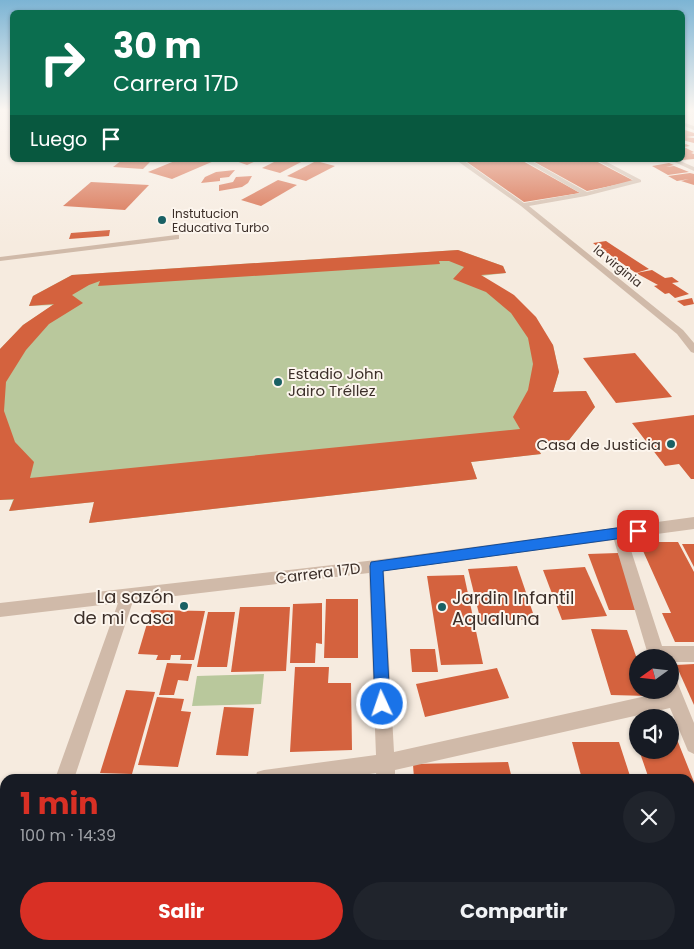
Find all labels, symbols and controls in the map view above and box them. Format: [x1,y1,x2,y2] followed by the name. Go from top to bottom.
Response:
[113,21,201,70] text: 30 m
[30,30,95,95] icon: right
[113,68,238,99] text: Carrera 17D
[97,125,125,153] icon: arrive
[30,126,87,153] text: Luego
[172,205,269,236] place label: Instutucion Educativa Turbo
[156,214,168,226] marker: Instutucion Educativa Turbo
[590,241,646,291] street label: la virginia
[288,363,383,401] place label: Estadio John Jairo Tréllez
[272,376,284,388] marker: Estadio John Jairo Tréllez
[536,434,661,455] place label: Casa de Justicia
[665,438,677,450] marker: Casa de Justicia
[617,510,659,552] pin
[624,517,652,545] icon: arrive
[274,557,362,589] street label: Carrera 17D
[73,584,174,630] place label: La sazón de mi casa
[452,585,574,631] place label: Jardin Infantil Aqualuna
[178,600,190,612] marker: La sazón de mi casa
[436,601,448,613] marker: Jardin Infantil Aqualuna
[629,649,679,699] north arrow
[629,649,679,759] map controls
[355,677,407,729] position arrow
[629,709,679,759] button: sound
[20,782,98,825] text: 1 min
[623,791,675,843] button: close
[20,824,116,847] text: 100 m · 14:39
[20,882,343,940] button: Salir
[353,882,675,940] button: Compartir

